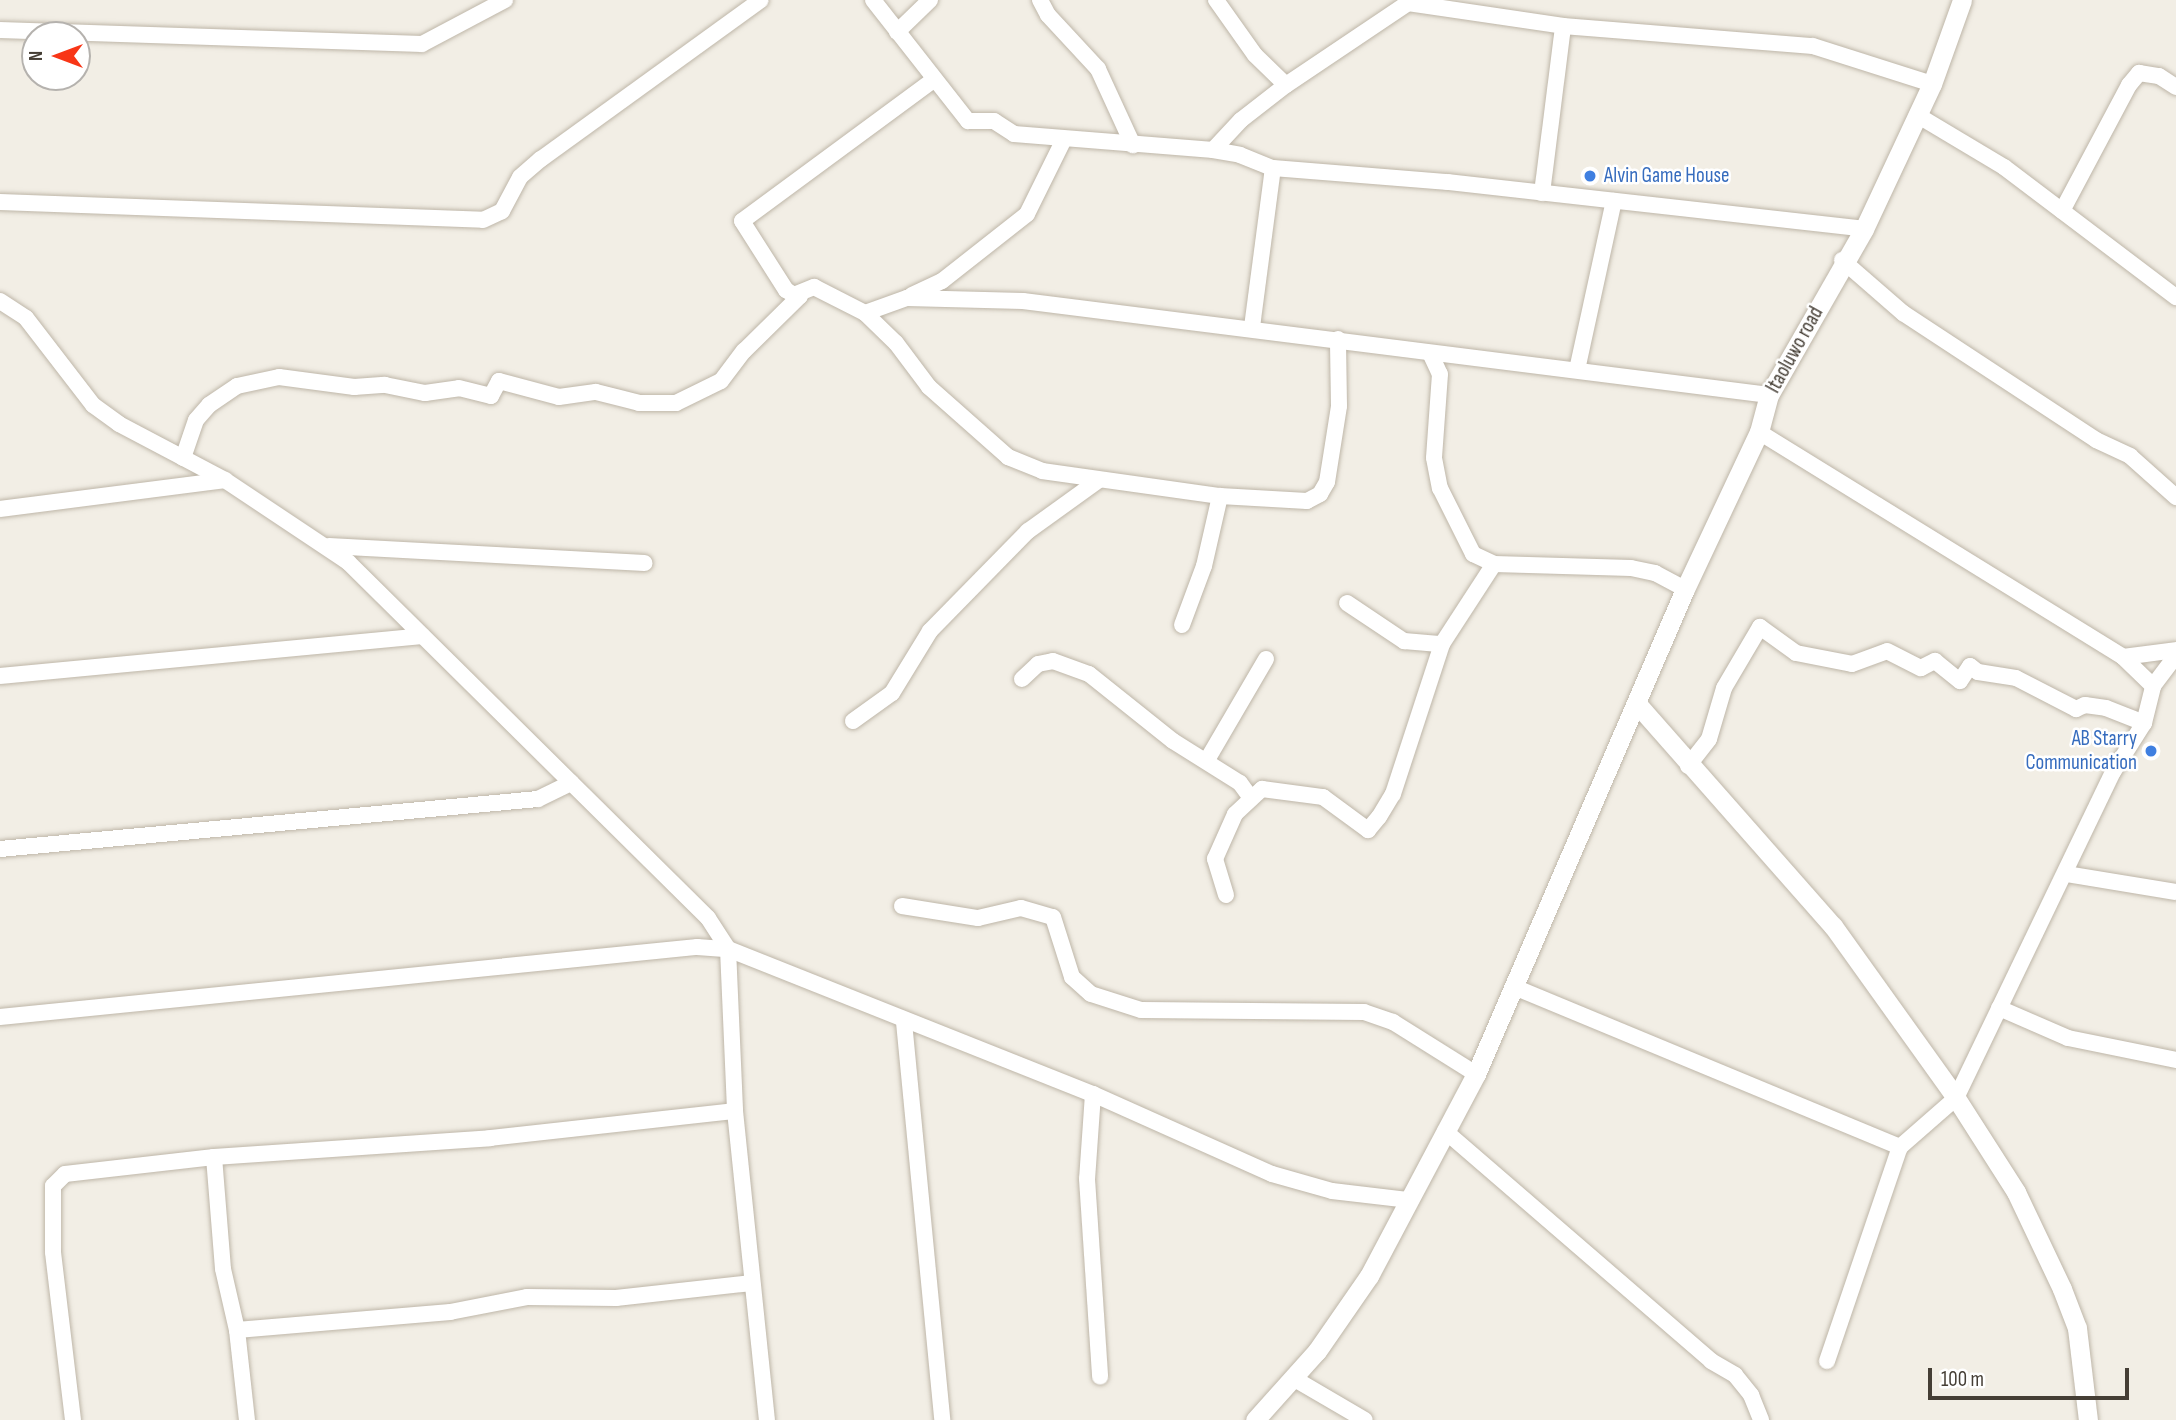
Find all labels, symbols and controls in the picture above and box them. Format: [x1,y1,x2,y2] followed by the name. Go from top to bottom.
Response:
[21,21,91,91] north arrow
[25,51,48,61] text: N
[1604,163,1729,189] place label: Alvin Game House
[1582,168,1598,184] marker: Alvin Game House
[1761,302,1829,398] street label: Itaoluwo road
[2025,726,2137,776] place label: AB Starry Communication
[2143,743,2159,759] marker: AB Starry Communication
[1931,1354,2132,1398] scale bar
[1941,1367,1984,1392] text: 100 m

